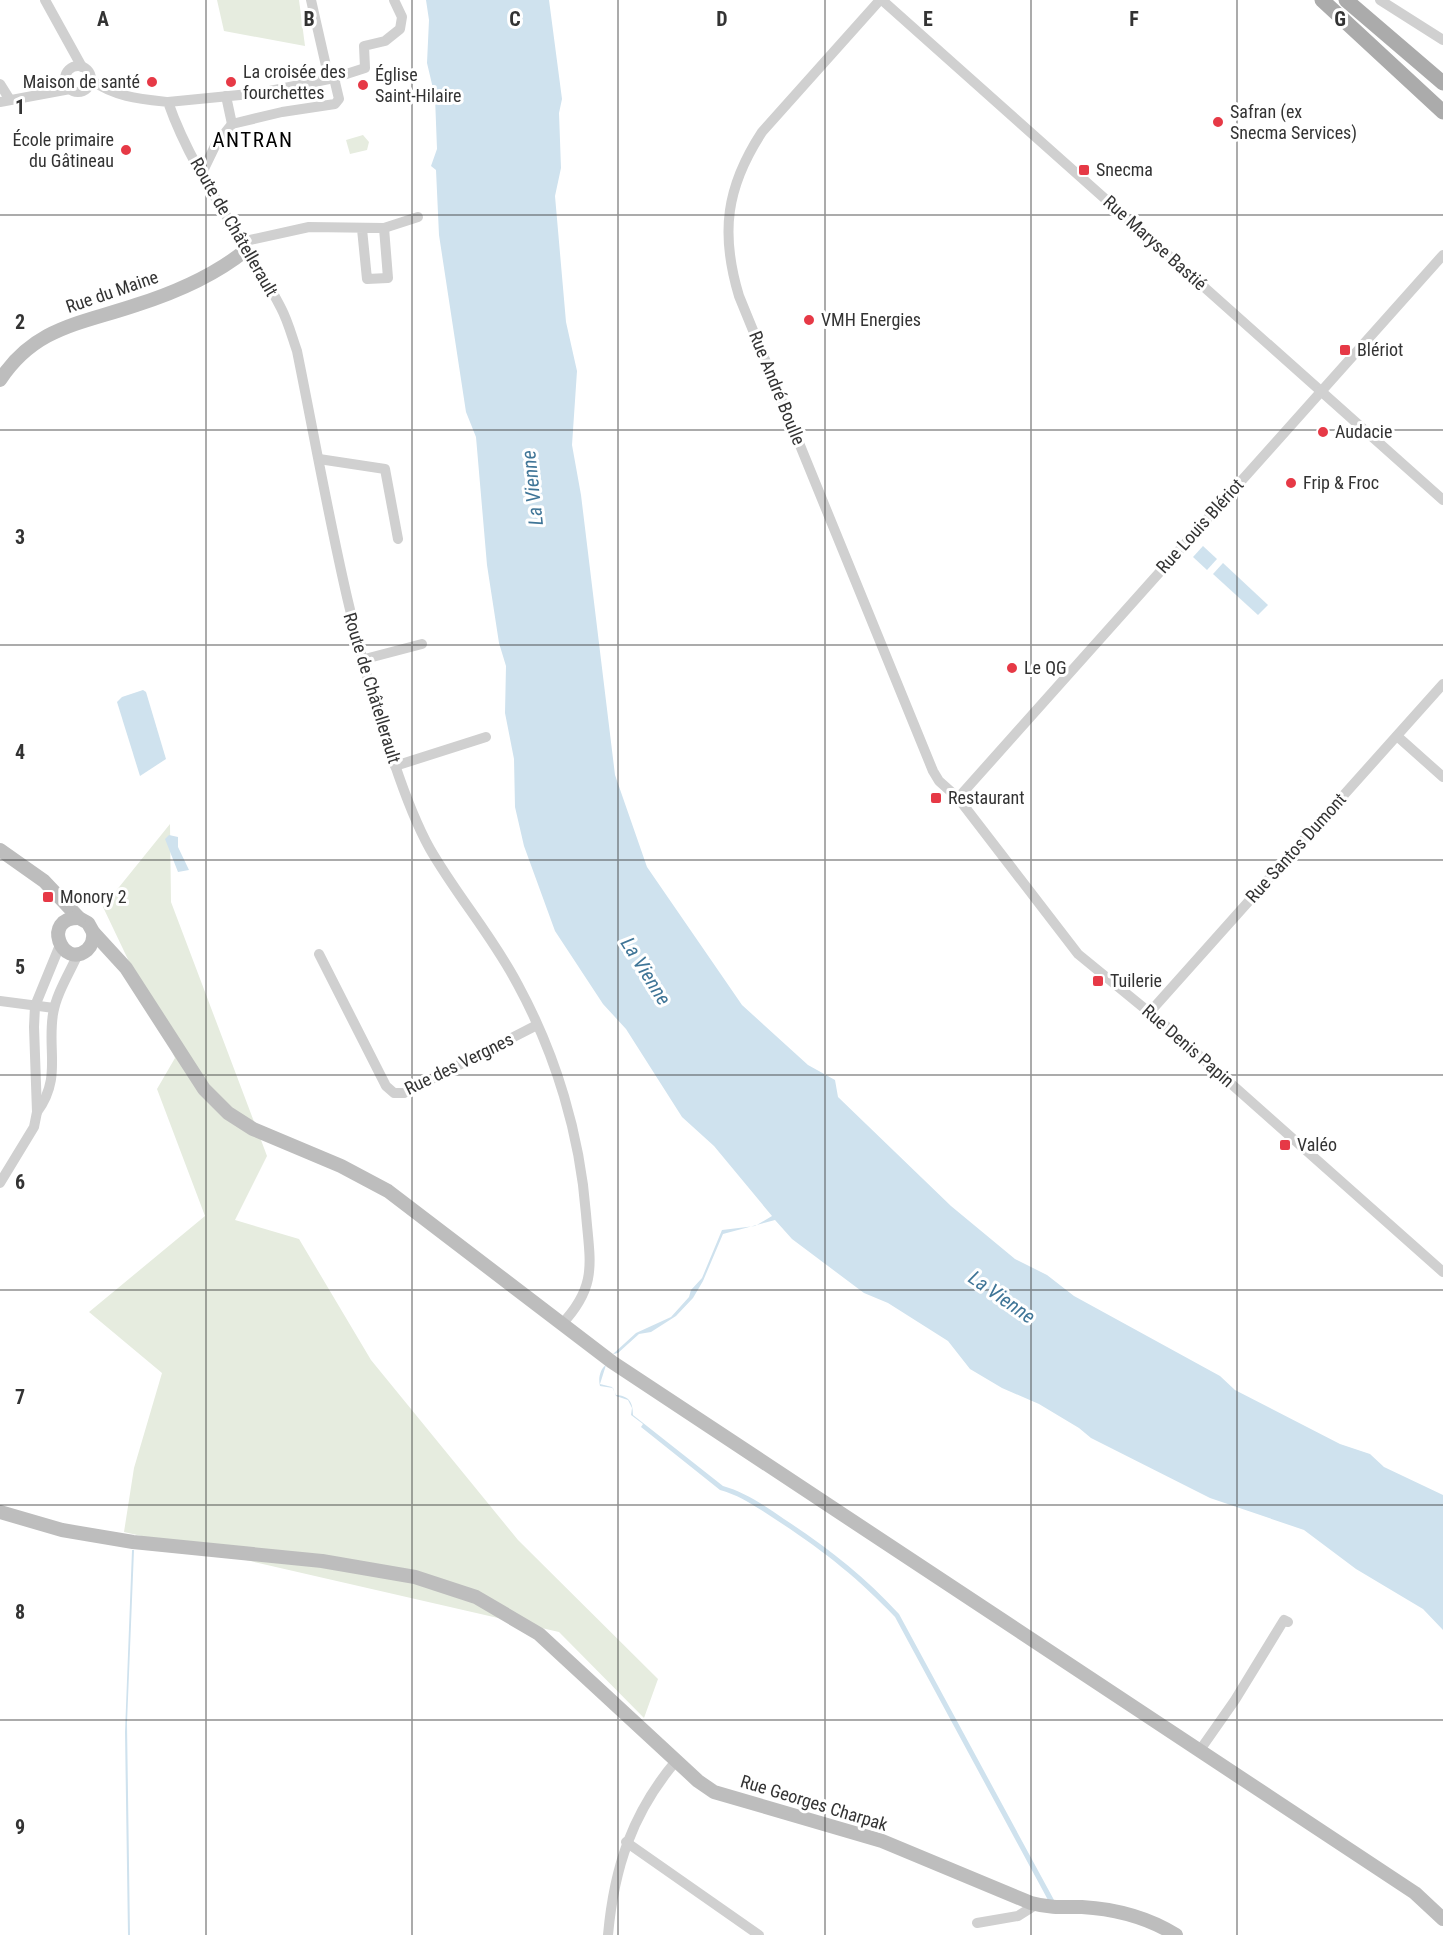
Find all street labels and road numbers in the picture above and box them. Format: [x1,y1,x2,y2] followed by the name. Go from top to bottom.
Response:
[186,154,283,300] street label: Route de Châtellerault
[1099,191,1211,294] street label: Rue Maryse Bastié
[63,266,161,317] street label: Rue du Maine
[745,328,810,448] street label: Rue André Boulle
[1152,474,1248,577] street label: Rue Louis Blériot
[340,610,405,766] street label: Route de Châtellerault
[1241,789,1350,907] street label: Rue Santos Dumont
[1138,1000,1239,1091] street label: Rue Denis Papin
[401,1028,517,1099] street label: Rue des Vergnes
[738,1770,890,1835] street label: Rue Georges Charpak

